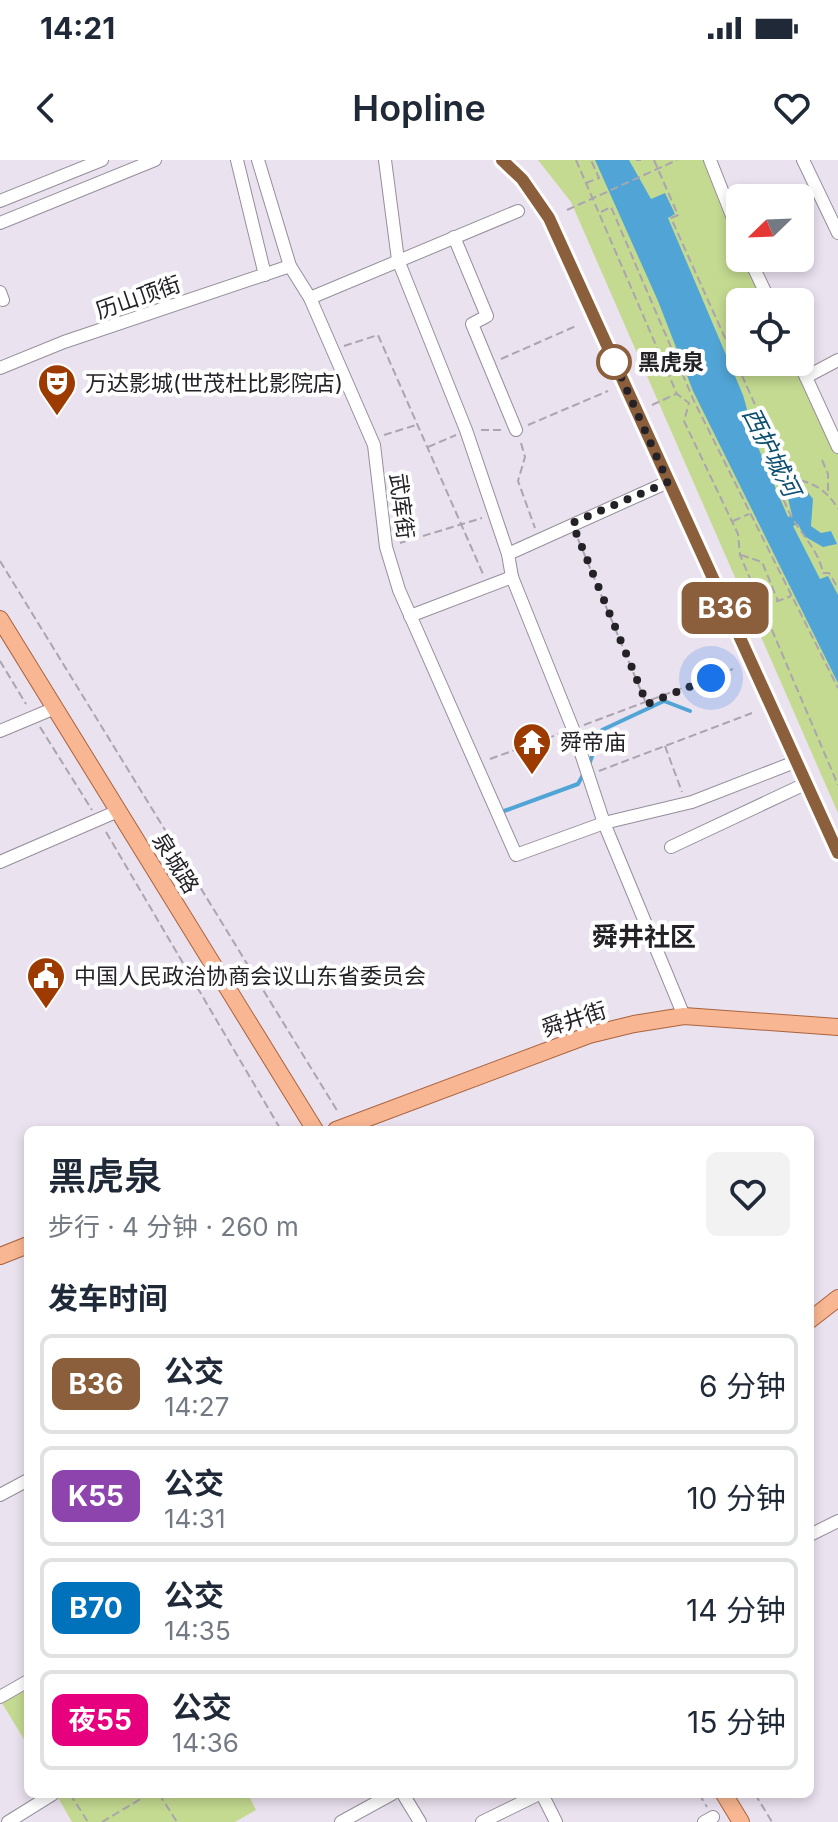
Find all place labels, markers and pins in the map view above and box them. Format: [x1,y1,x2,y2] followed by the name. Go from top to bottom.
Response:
[597,345,631,379] marker: 黑虎泉
[638,349,704,375] place label: 黑虎泉
[36,362,78,417] theatre icon: 万达影城(世茂杜比影院店)
[85,370,343,396] place label: 万达影城(世茂杜比影院店)
[511,721,553,776] temple icon: 舜帝庙
[560,729,626,755] place label: 舜帝庙
[25,955,67,1010] public building icon: 中国人民政治协商会议山东省委员会
[74,963,426,989] place label: 中国人民政治协商会议山东省委员会

